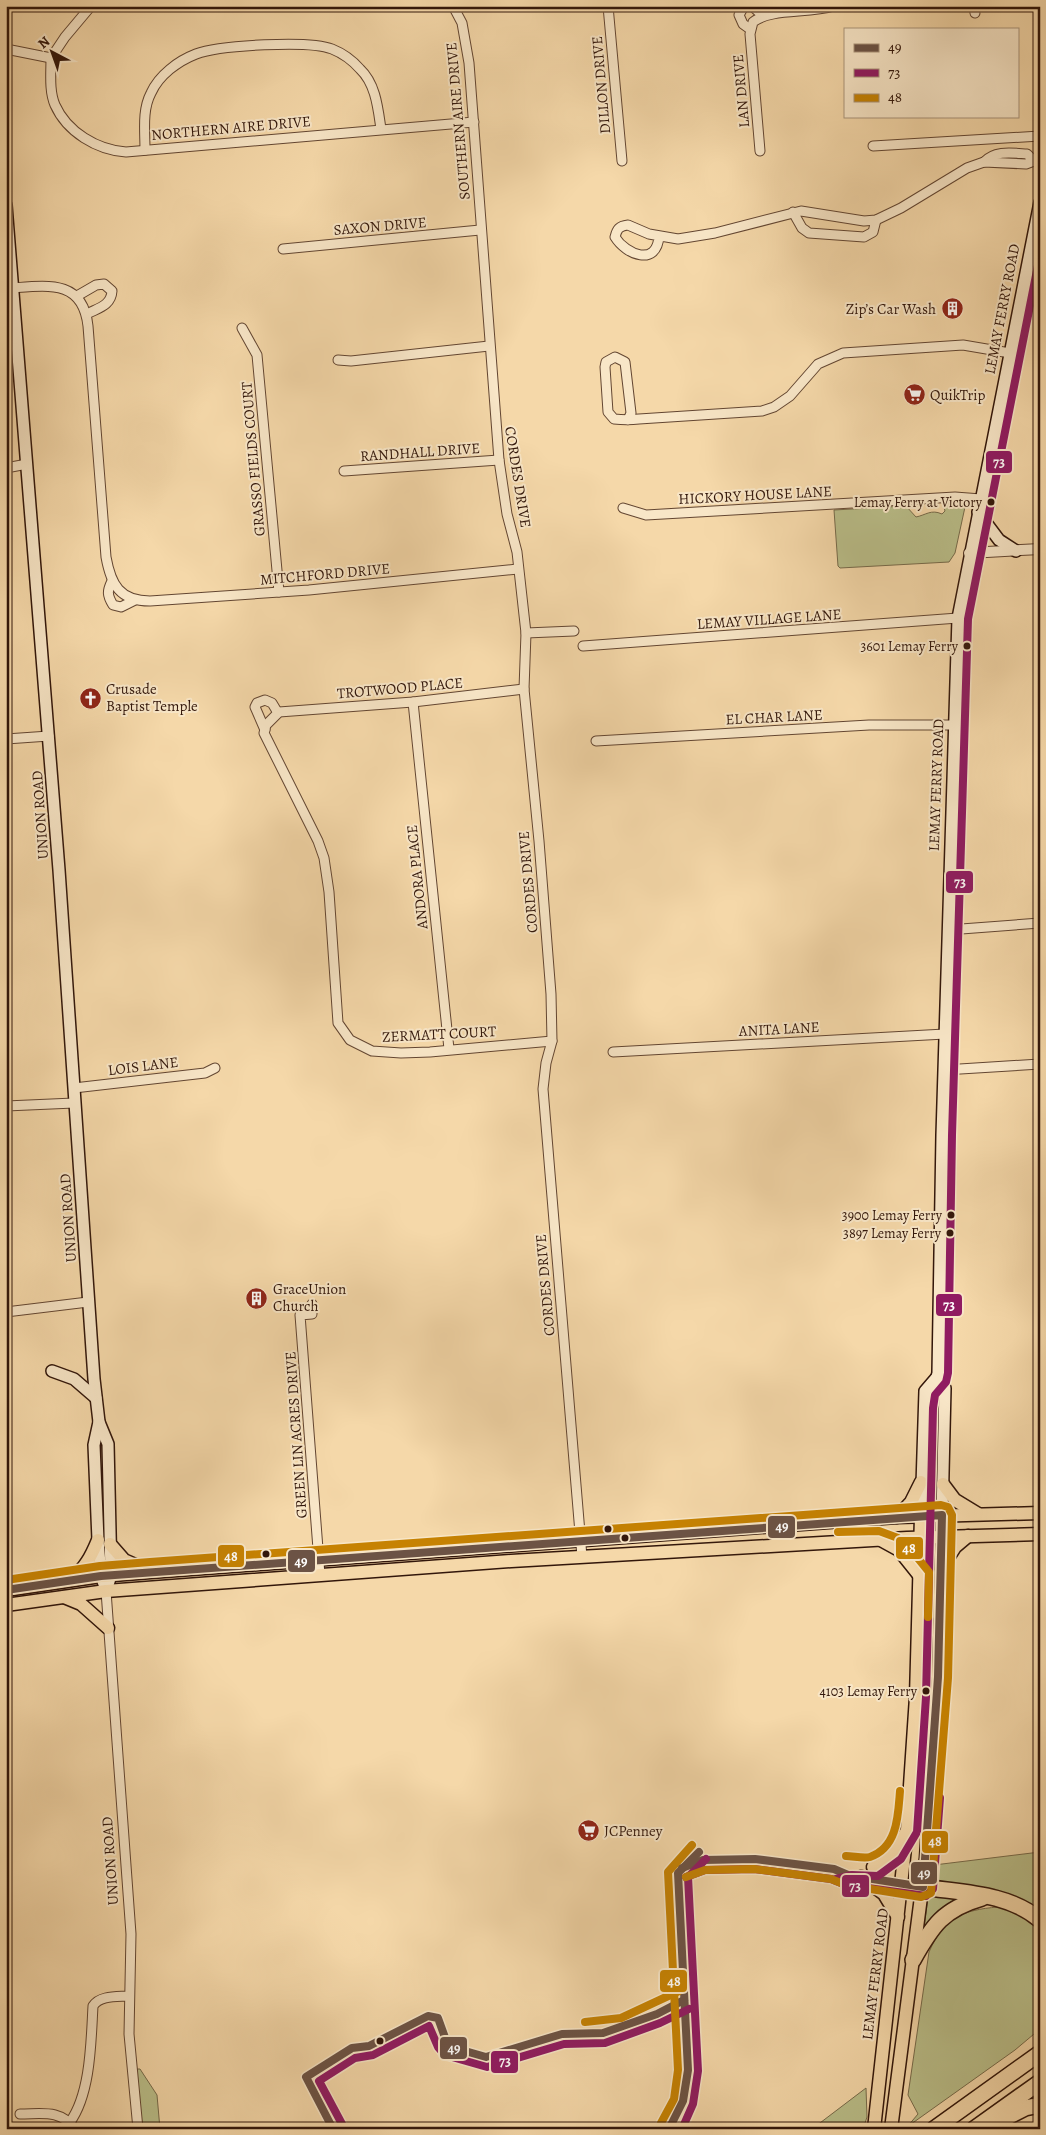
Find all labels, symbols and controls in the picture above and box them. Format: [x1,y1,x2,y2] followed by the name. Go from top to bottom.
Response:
[28,28,78,78] north arrow
[844,28,1018,118] legend
[34,32,54,53] text: N
[587,35,615,135] street label: DILLON DRIVE
[888,37,902,57] text: 49
[441,41,475,201] street label: SOUTHERN AIRE DRIVE
[728,53,754,129] street label: LAN DRIVE
[888,63,901,83] text: 73
[888,87,902,107] text: 48
[150,111,312,145] street label: NORTHERN AIRE DRIVE
[333,212,427,240] street label: SAXON DRIVE
[980,242,1024,376] street label: LEMAY FERRY ROAD
[940,297,964,321] building icon: Zip’s Car Wash
[846,299,936,319] place label: Zip’s Car Wash
[236,380,270,537] street label: GRASSO FIELDS COURT
[902,383,926,407] supermarket icon: QuikTrip
[930,385,986,405] place label: QuikTrip
[500,425,536,529] street label: CORDES DRIVE
[359,438,481,466] street label: RANDHALL DRIVE
[985,450,1013,474] line badge: 73
[993,453,1005,472] text: 73
[678,481,832,509] street label: HICKORY HOUSE LANE
[854,493,983,512] place label: Lemay Ferry at Victory
[986,497,996,507] marker: Lemay Ferry at Victory
[259,558,391,590] street label: MITCHFORD DRIVE
[696,604,842,634] street label: LEMAY VILLAGE LANE
[860,637,959,656] place label: 3601 Lemay Ferry
[962,641,972,651] marker: 3601 Lemay Ferry
[336,673,464,703] street label: TROTWOOD PLACE
[106,679,198,716] place label: Crusade Baptist Temple
[78,686,102,710] church icon: Crusade Baptist Temple
[725,704,823,730] street label: EL CHAR LANE
[924,718,948,852] street label: LEMAY FERRY ROAD
[27,770,53,860] street label: UNION ROAD
[402,824,433,931] street label: ANDORA PLACE
[514,830,542,934] street label: CORDES DRIVE
[945,870,974,894] line badge: 73
[954,873,966,892] text: 73
[737,1017,820,1041] street label: ANITA LANE
[381,1021,497,1047] street label: ZERMATT COURT
[107,1052,179,1080] street label: LOIS LANE
[55,1173,81,1263] street label: UNION ROAD
[842,1206,943,1225] place label: 3900 Lemay Ferry
[946,1210,956,1220] marker: 3900 Lemay Ferry
[843,1224,942,1243] place label: 3897 Lemay Ferry
[945,1228,955,1238] marker: 3897 Lemay Ferry
[531,1233,559,1337] street label: CORDES DRIVE
[273,1279,346,1316] place label: GraceUnion Church
[245,1286,269,1310] building icon: GraceUnion Church
[935,1293,963,1317] line badge: 73
[943,1296,955,1315] text: 73
[280,1351,312,1519] street label: GREEN LIN ACRES DRIVE
[767,1515,796,1539] line badge: 49
[775,1517,789,1536] text: 49
[603,1524,613,1534] unlabelled marker
[620,1533,630,1543] unlabelled marker
[895,1536,924,1560] line badge: 48
[902,1539,916,1558] text: 48
[217,1544,245,1568] line badge: 48
[224,1547,238,1566] text: 48
[261,1549,271,1559] unlabelled marker
[287,1549,316,1573] line badge: 49
[294,1552,308,1571] text: 49
[820,1682,918,1701] place label: 4103 Lemay Ferry
[921,1686,931,1696] marker: 4103 Lemay Ferry
[97,1816,123,1906] street label: UNION ROAD
[576,1819,600,1843] supermarket icon: JCPenney
[604,1821,663,1841] place label: JCPenney
[921,1830,949,1854] line badge: 48
[928,1832,942,1851] text: 48
[910,1861,938,1885] line badge: 49
[917,1864,931,1883] text: 49
[841,1874,870,1898] line badge: 73
[849,1877,861,1896] text: 73
[857,1907,893,2041] street label: LEMAY FERRY ROAD
[659,1969,688,1993] line badge: 48
[667,1972,681,1991] text: 48
[375,2036,385,2046] unlabelled marker
[439,2036,468,2060] line badge: 49
[447,2039,461,2058] text: 49
[490,2050,519,2074] line badge: 73
[499,2052,511,2071] text: 73

